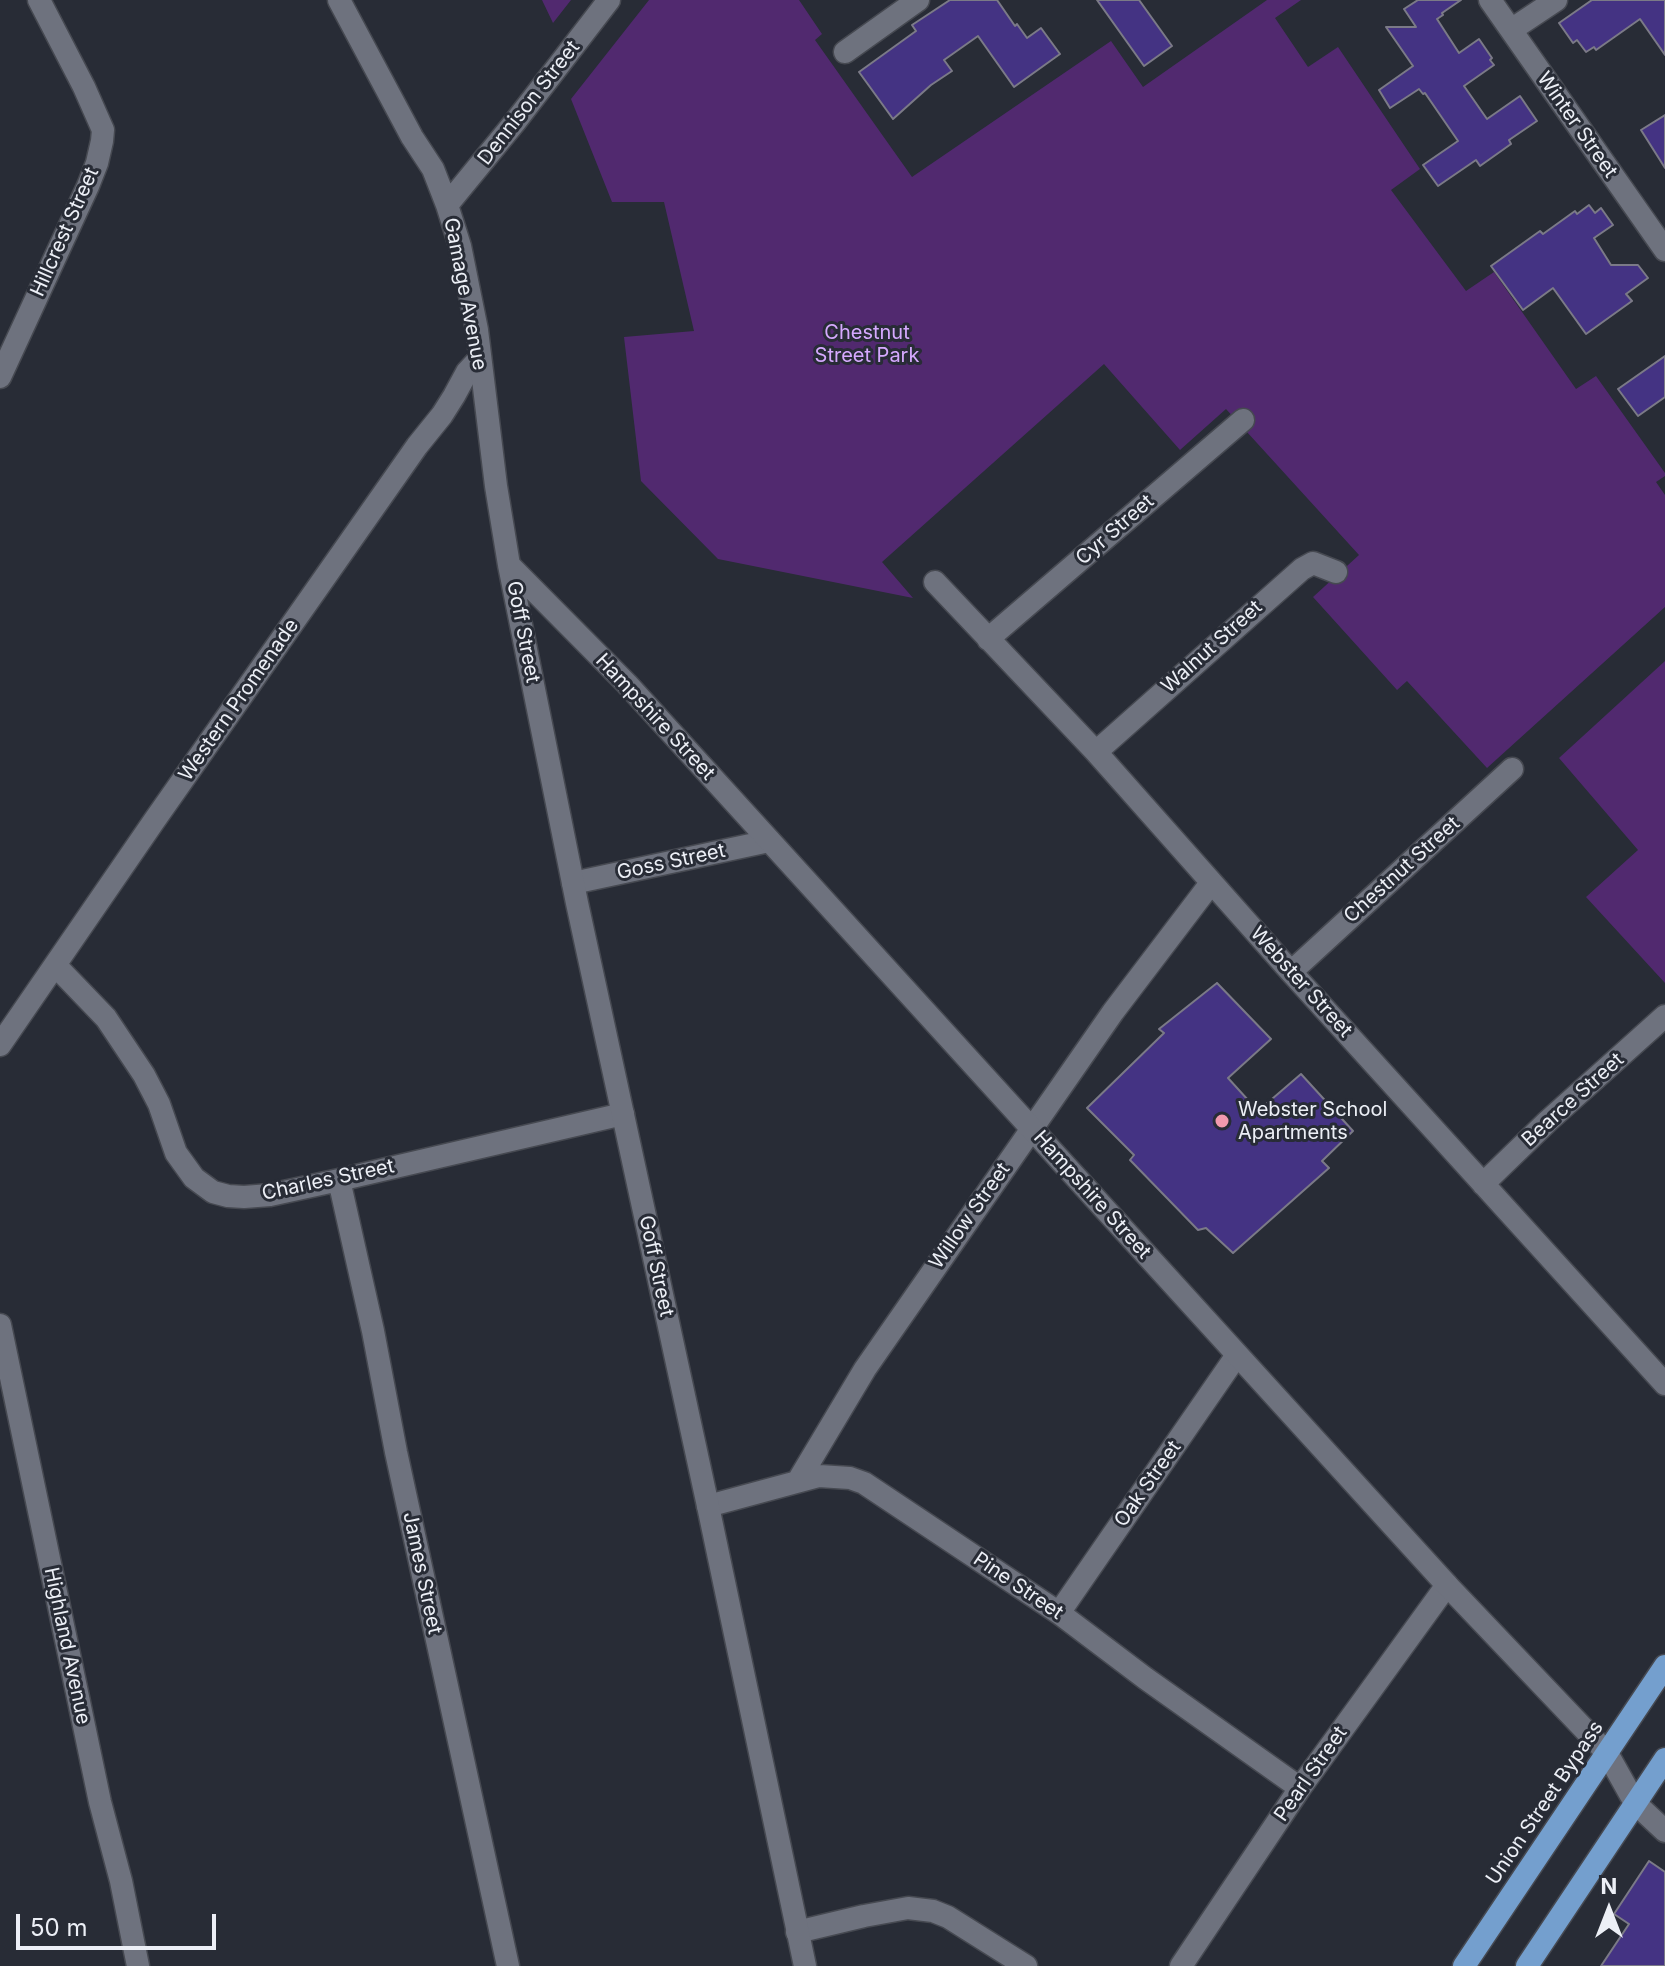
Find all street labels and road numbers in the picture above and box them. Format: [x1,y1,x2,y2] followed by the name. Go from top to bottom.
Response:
[473,36,585,170] street label: Dennison Street
[1532,67,1622,183] street label: Winter Street
[26,164,104,300] street label: Hillcrest Street
[438,216,492,372] street label: Gamage Avenue
[1071,490,1159,570] street label: Cyr Street
[501,579,545,685] street label: Goff Street
[1157,596,1267,698] street label: Walnut Street
[174,614,304,786] street label: Western Promenade
[590,649,720,785] street label: Hampshire Street
[1339,812,1465,928] street label: Chestnut Street
[615,839,727,885] street label: Goss Street
[1245,922,1357,1042] street label: Webster Street
[1517,1048,1629,1152] street label: Bearce Street
[1028,1126,1156,1264] street label: Hampshire Street
[260,1154,396,1206] street label: Charles Street
[925,1158,1015,1274] street label: Willow Street
[634,1213,678,1319] street label: Goff Street
[1110,1436,1186,1532] street label: Oak Street
[397,1510,447,1636] street label: James Street
[969,1547,1067,1625] street label: Pine Street
[39,1565,95,1727] street label: Highland Avenue
[1481,1717,1609,1889] street label: Union Street Bypass
[1269,1722,1353,1826] street label: Pearl Street

